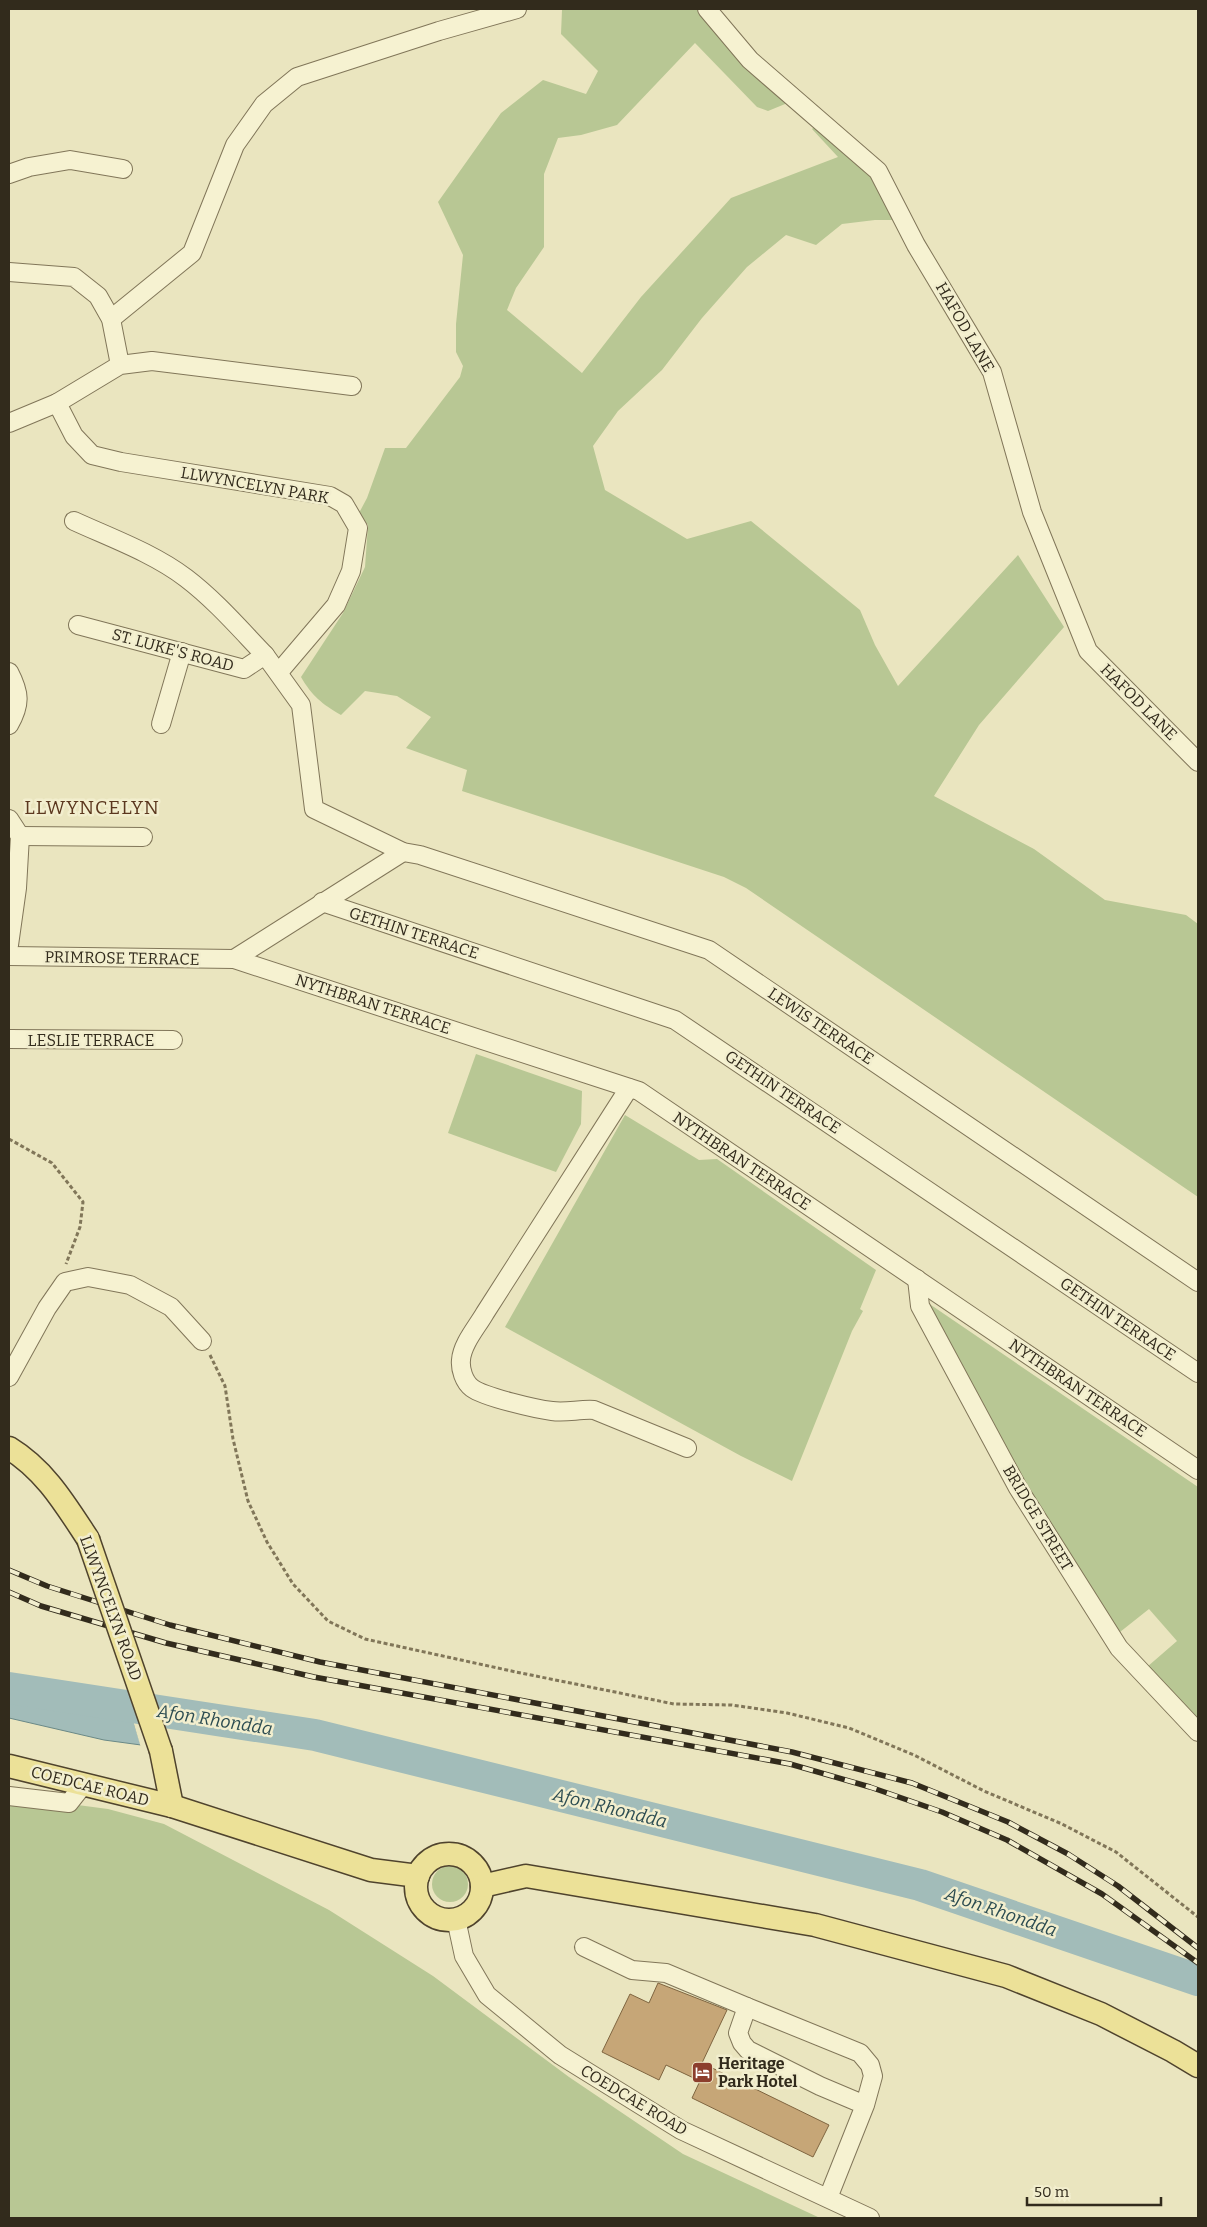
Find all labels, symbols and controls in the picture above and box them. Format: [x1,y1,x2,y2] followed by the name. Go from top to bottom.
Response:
[932,279,998,375] street label: HAFOD LANE
[179,463,331,508] street label: LLWYNCELYN PARK
[110,625,236,675] street label: ST. LUKE'S ROAD
[1097,660,1181,744] street label: HAFOD LANE
[24,796,160,819] district label: LLWYNCELYN
[347,903,481,963] street label: GETHIN TERRACE
[44,947,200,969] street label: PRIMROSE TERRACE
[293,970,453,1038] street label: NYTHBRAN TERRACE
[765,984,877,1068] street label: LEWIS TERRACE
[28,1031,154,1050] street label: LESLIE TERRACE
[722,1046,844,1138] street label: GETHIN TERRACE
[670,1108,814,1214] street label: NYTHBRAN TERRACE
[1057,1273,1179,1365] street label: GETHIN TERRACE
[1006,1335,1150,1441] street label: NYTHBRAN TERRACE
[999,1462,1077,1574] street label: BRIDGE STREET
[76,1533,146,1683] street label: LLWYNCELYN ROAD
[155,1700,274,1740] water label: Afon Rhondda
[29,1762,151,1810] street label: COEDCAE ROAD
[550,1783,669,1833] water label: Afon Rhondda
[941,1882,1060,1941] water label: Afon Rhondda
[718,2054,798,2091] place label: Heritage Park Hotel
[690,2060,714,2084] hotel icon: Heritage Park Hotel
[577,2061,691,2139] street label: COEDCAE ROAD
[1027,2174,1161,2206] scale bar
[1034,2183,1070,2201] text: 50 m

